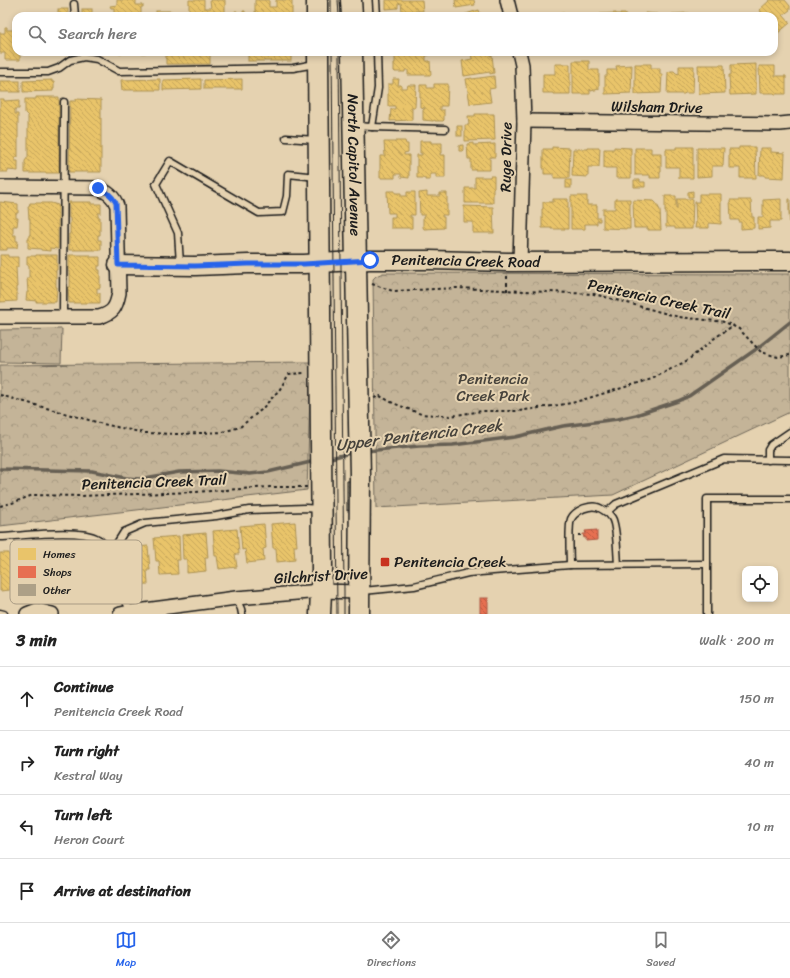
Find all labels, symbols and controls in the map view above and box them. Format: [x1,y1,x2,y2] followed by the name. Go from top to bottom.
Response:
[12,12,778,56] search box
[58,21,137,47] text: Search here
[26,23,48,45] icon: search
[611,93,703,121] street label: Wilsham Drive
[340,94,368,237] street label: North Capitol Avenue
[492,121,520,192] street label: Ruge Drive
[89,179,107,197] route end
[392,247,541,275] street label: Penitencia Creek Road
[361,251,379,269] route start
[585,271,733,327] street label: Penitencia Creek Trail
[456,366,531,409] park label: Penitencia Creek Park
[334,410,505,460] water label: Upper Penitencia Creek
[81,466,228,498] street label: Penitencia Creek Trail
[10,540,142,604] legend
[43,545,76,564] text: Homes
[394,549,506,575] place label: Penitencia Creek
[379,556,391,568] marker: Penitencia Creek
[273,561,369,591] street label: Gilchrist Drive
[43,563,72,582] text: Shops
[742,566,778,602] map controls
[742,566,778,602] button: locate
[43,581,71,600] text: Other
[16,625,57,655] text: 3 min
[699,629,774,652] text: Walk · 200 m
[54,674,114,700] text: Continue
[739,687,774,710] text: 150 m
[16,688,38,710] icon: ahead
[54,700,183,723] text: Penitencia Creek Road
[54,738,119,764] text: Turn right
[744,751,774,774] text: 40 m
[16,752,38,774] icon: right
[54,764,122,787] text: Kestral Way
[54,802,112,828] text: Turn left
[747,815,774,838] text: 10 m
[16,816,38,838] icon: left
[54,828,125,851] text: Heron Court
[54,878,191,904] text: Arrive at destination
[16,880,38,902] icon: arrive
[115,929,137,972] tab: Map
[367,929,416,972] tab: Directions
[646,929,675,972] tab: Saved

